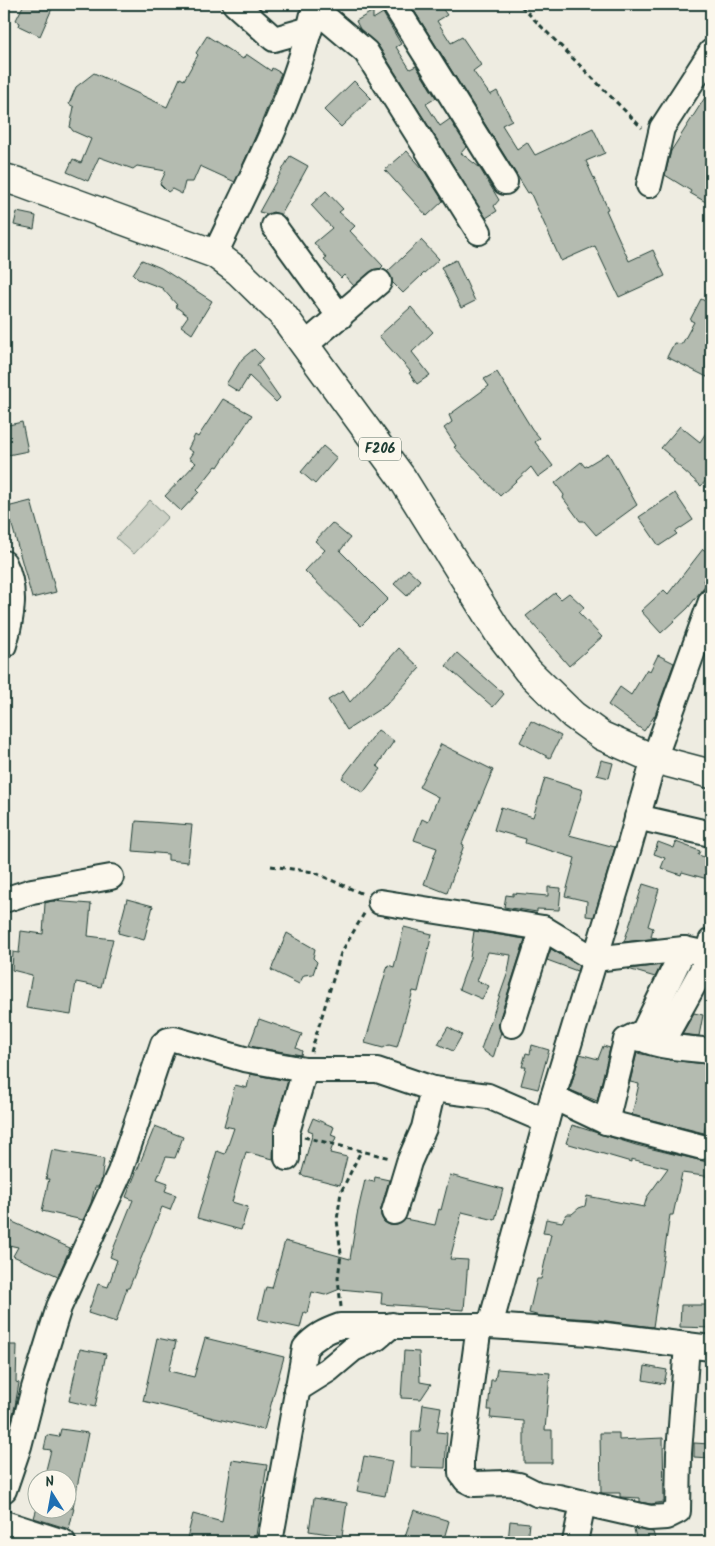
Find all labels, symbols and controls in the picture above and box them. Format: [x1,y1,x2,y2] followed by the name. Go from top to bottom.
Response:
[359,438,401,460] road number: F206
[28,1468,78,1518] north arrow
[43,1471,56,1494] text: N

